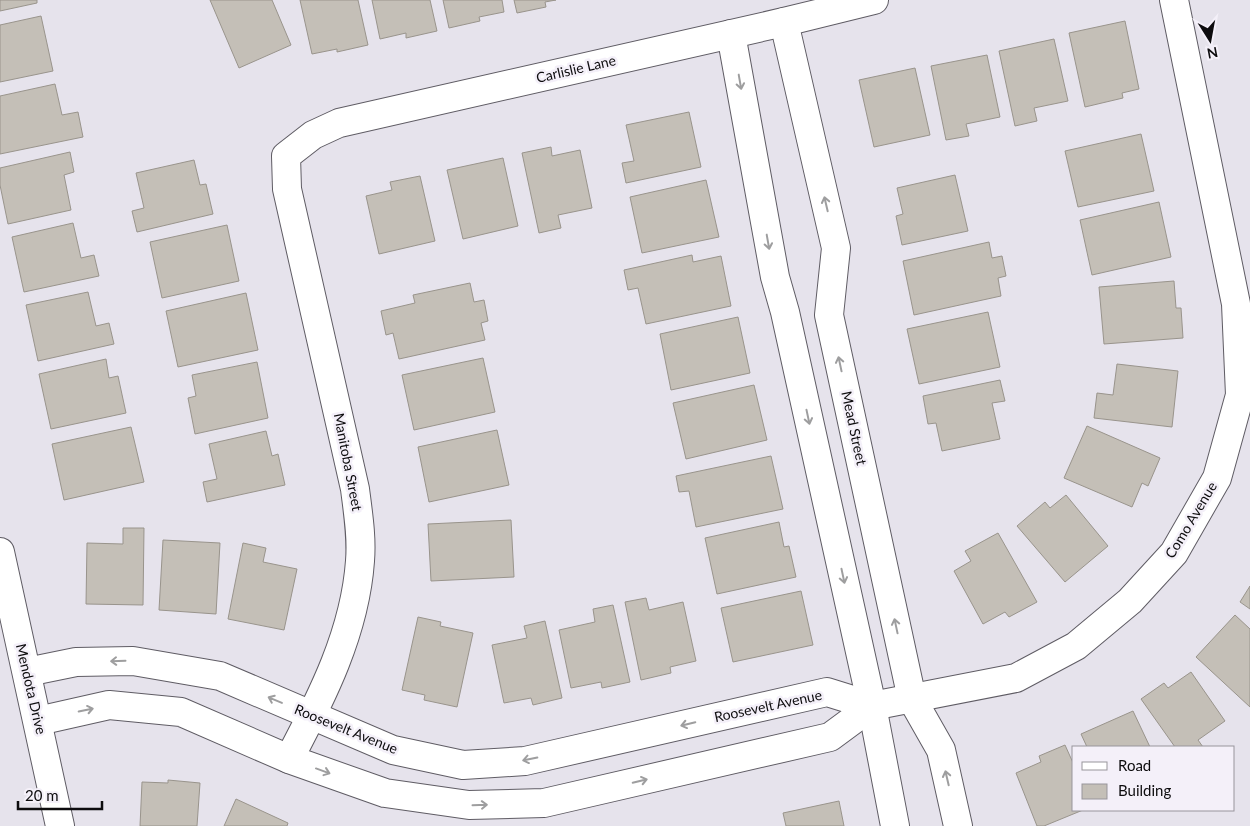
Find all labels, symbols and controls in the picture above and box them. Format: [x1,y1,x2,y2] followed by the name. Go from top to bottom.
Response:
[1185,15,1235,65] north arrow
[1206,44,1219,63] text: N
[534,51,617,86] street label: Carlislie Lane
[735,73,745,89] one-way arrow
[821,197,830,213] one-way arrow
[764,233,774,249] one-way arrow
[835,357,844,373] one-way arrow
[838,389,871,467] street label: Mead Street
[804,408,813,424] one-way arrow
[331,412,366,512] street label: Manitoba Street
[1161,478,1220,561] street label: Como Avenue
[839,567,848,583] one-way arrow
[891,618,900,634] one-way arrow
[13,642,50,736] street label: Mendota Drive
[111,656,127,666] one-way arrow
[712,686,823,725] street label: Roosevelt Avenue
[268,694,283,704] one-way arrow
[292,700,400,757] street label: Roosevelt Avenue
[77,705,93,714] one-way arrow
[681,720,697,729] one-way arrow
[1072,746,1235,811] legend
[522,755,538,765] one-way arrow
[1118,756,1151,774] text: Road
[314,767,330,777] one-way arrow
[942,771,951,787] one-way arrow
[632,775,648,785] one-way arrow
[18,778,101,810] scale bar
[1118,781,1171,799] text: Building
[25,786,59,804] text: 20 m
[472,800,488,810] one-way arrow

